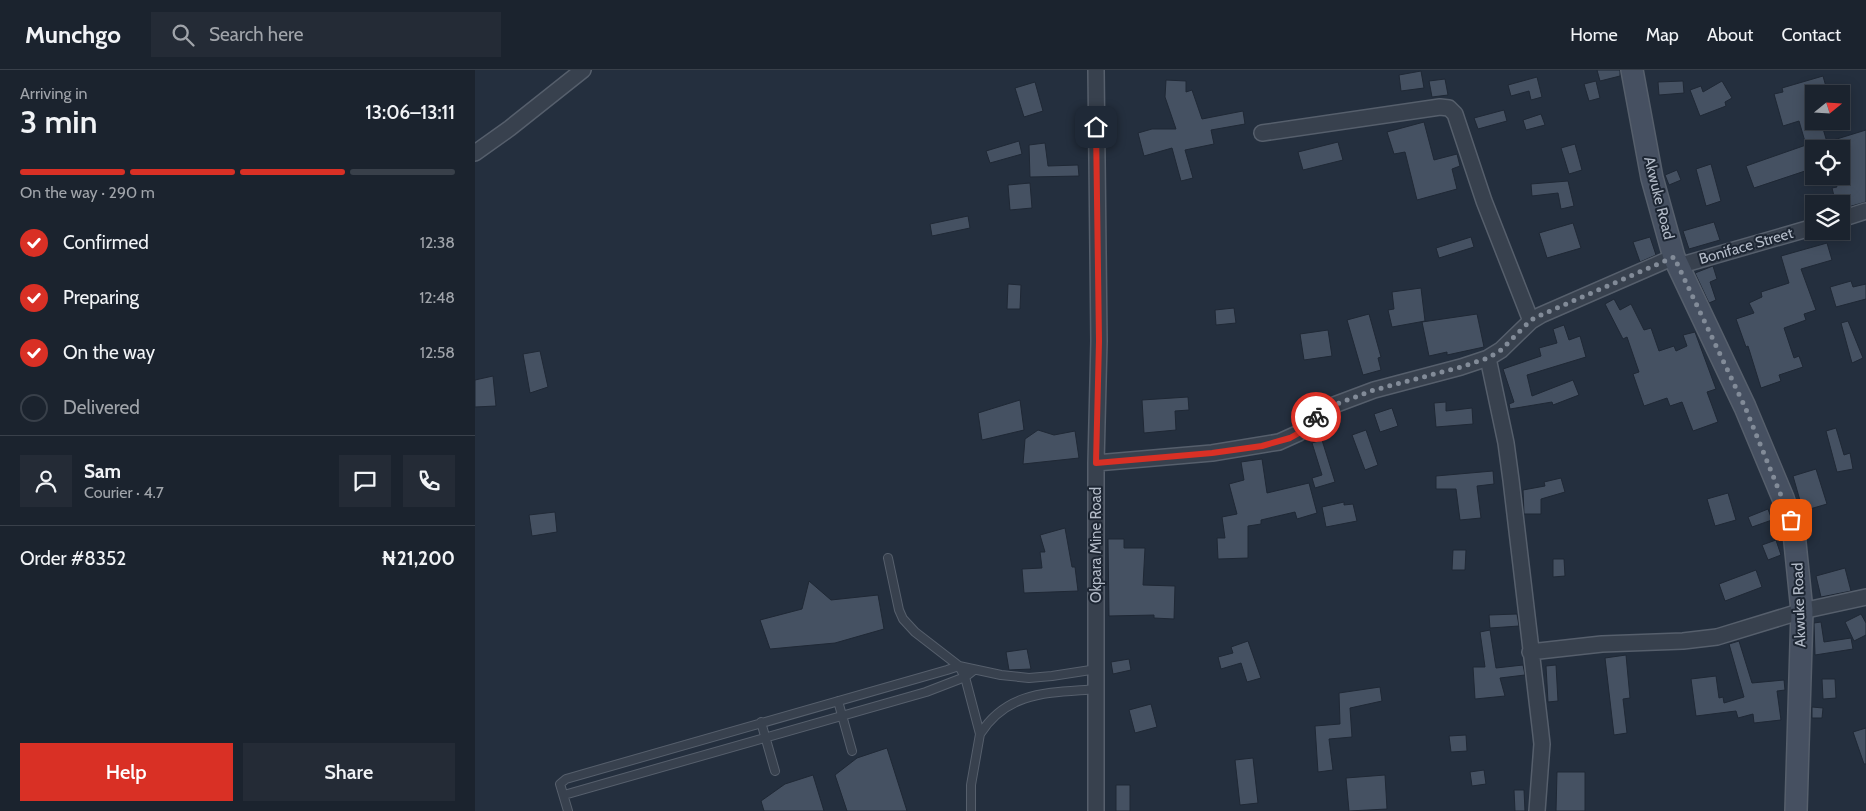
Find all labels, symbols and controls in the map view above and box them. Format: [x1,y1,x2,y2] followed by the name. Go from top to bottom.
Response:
[151,12,501,57] search box
[25,20,121,49] text: Munchgo
[169,21,197,49] icon: search
[209,23,303,46] text: Search here
[1570,24,1618,46] text: Home
[1646,24,1679,46] text: Map
[1707,24,1753,46] text: About
[1781,24,1841,46] text: Contact
[20,84,87,103] text: Arriving in
[1805,85,1850,130] north arrow
[1805,85,1850,240] map controls
[365,101,455,124] text: 13:06–13:11
[20,102,97,141] text: 3 min
[1075,106,1117,148] pin
[1082,113,1110,141] icon: home
[1805,140,1850,185] button: locate
[1640,155,1678,241] street label: Akwuke Road
[20,183,155,202] text: On the way · 290 m
[1805,195,1850,240] button: layers
[1697,224,1795,268] street label: Boniface Street
[20,229,48,257] icon: check
[63,231,149,254] text: Confirmed
[420,233,455,252] text: 12:38
[20,284,48,312] icon: check
[63,286,139,309] text: Preparing
[419,288,455,307] text: 12:48
[20,339,48,367] icon: check
[63,341,155,364] text: On the way
[420,343,455,362] text: 12:58
[1291,392,1341,442] courier
[63,396,140,419] text: Delivered
[1302,403,1330,431] icon: bike
[20,455,72,507] button: person
[339,455,391,507] button: chat
[403,455,455,507] button: phone
[84,460,121,483] text: Sam
[84,483,164,502] text: Courier · 4.7
[1087,487,1105,603] street label: Okpara Mine Road
[1770,499,1812,541] pin
[1777,506,1805,534] icon: bag
[20,547,126,570] text: Order #8352
[381,547,455,570] text: ₦21,200
[1789,562,1809,648] street label: Akwuke Road
[20,743,233,801] button: Help
[243,743,455,801] button: Share

